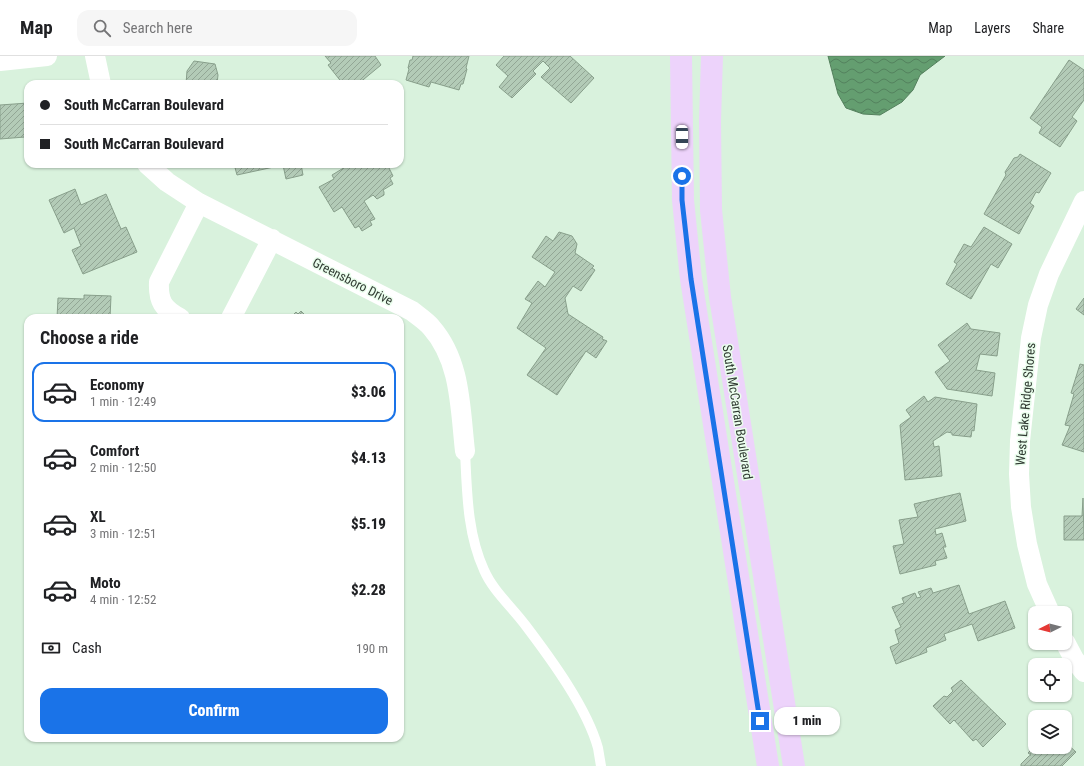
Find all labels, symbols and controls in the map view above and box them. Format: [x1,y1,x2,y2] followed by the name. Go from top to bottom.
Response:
[77,10,357,46] search box
[20,16,53,39] text: Map
[91,17,113,39] icon: search
[123,19,193,37] text: Search here
[928,20,952,36] text: Map
[974,20,1011,36] text: Layers
[1033,20,1064,36] text: Share
[64,96,224,114] text: South McCarran Boulevard
[676,125,688,149] car
[64,135,224,153] text: South McCarran Boulevard
[673,167,691,185] route start
[310,255,395,308] street label: Greensboro Drive
[40,327,139,348] text: Choose a ride
[1013,342,1038,466] street label: West Lake Ridge Shores
[719,344,756,480] street label: South McCarran Boulevard
[42,374,78,410] icon: car
[90,376,144,394] text: Economy
[351,383,386,401] text: $3.06
[90,394,156,409] text: 1 min · 12:49
[42,440,78,476] icon: car
[90,442,139,460] text: Comfort
[351,449,386,467] text: $4.13
[90,460,156,475] text: 2 min · 12:50
[42,506,78,542] icon: car
[90,508,106,526] text: XL
[351,515,386,533] text: $5.19
[90,526,156,541] text: 3 min · 12:51
[42,572,78,608] icon: car
[90,574,121,592] text: Moto
[351,581,386,599] text: $2.28
[90,592,156,607] text: 4 min · 12:52
[1028,606,1072,650] north arrow
[1028,606,1072,754] map controls
[40,637,62,659] icon: cash
[72,639,102,657] text: Cash
[356,641,388,656] text: 190 m
[1028,658,1072,702] button: locate
[40,688,388,734] button: Confirm
[774,707,840,735] callout: 1 min
[1028,710,1072,754] button: layers
[751,712,769,730] route end
[793,713,821,728] text: 1 min

